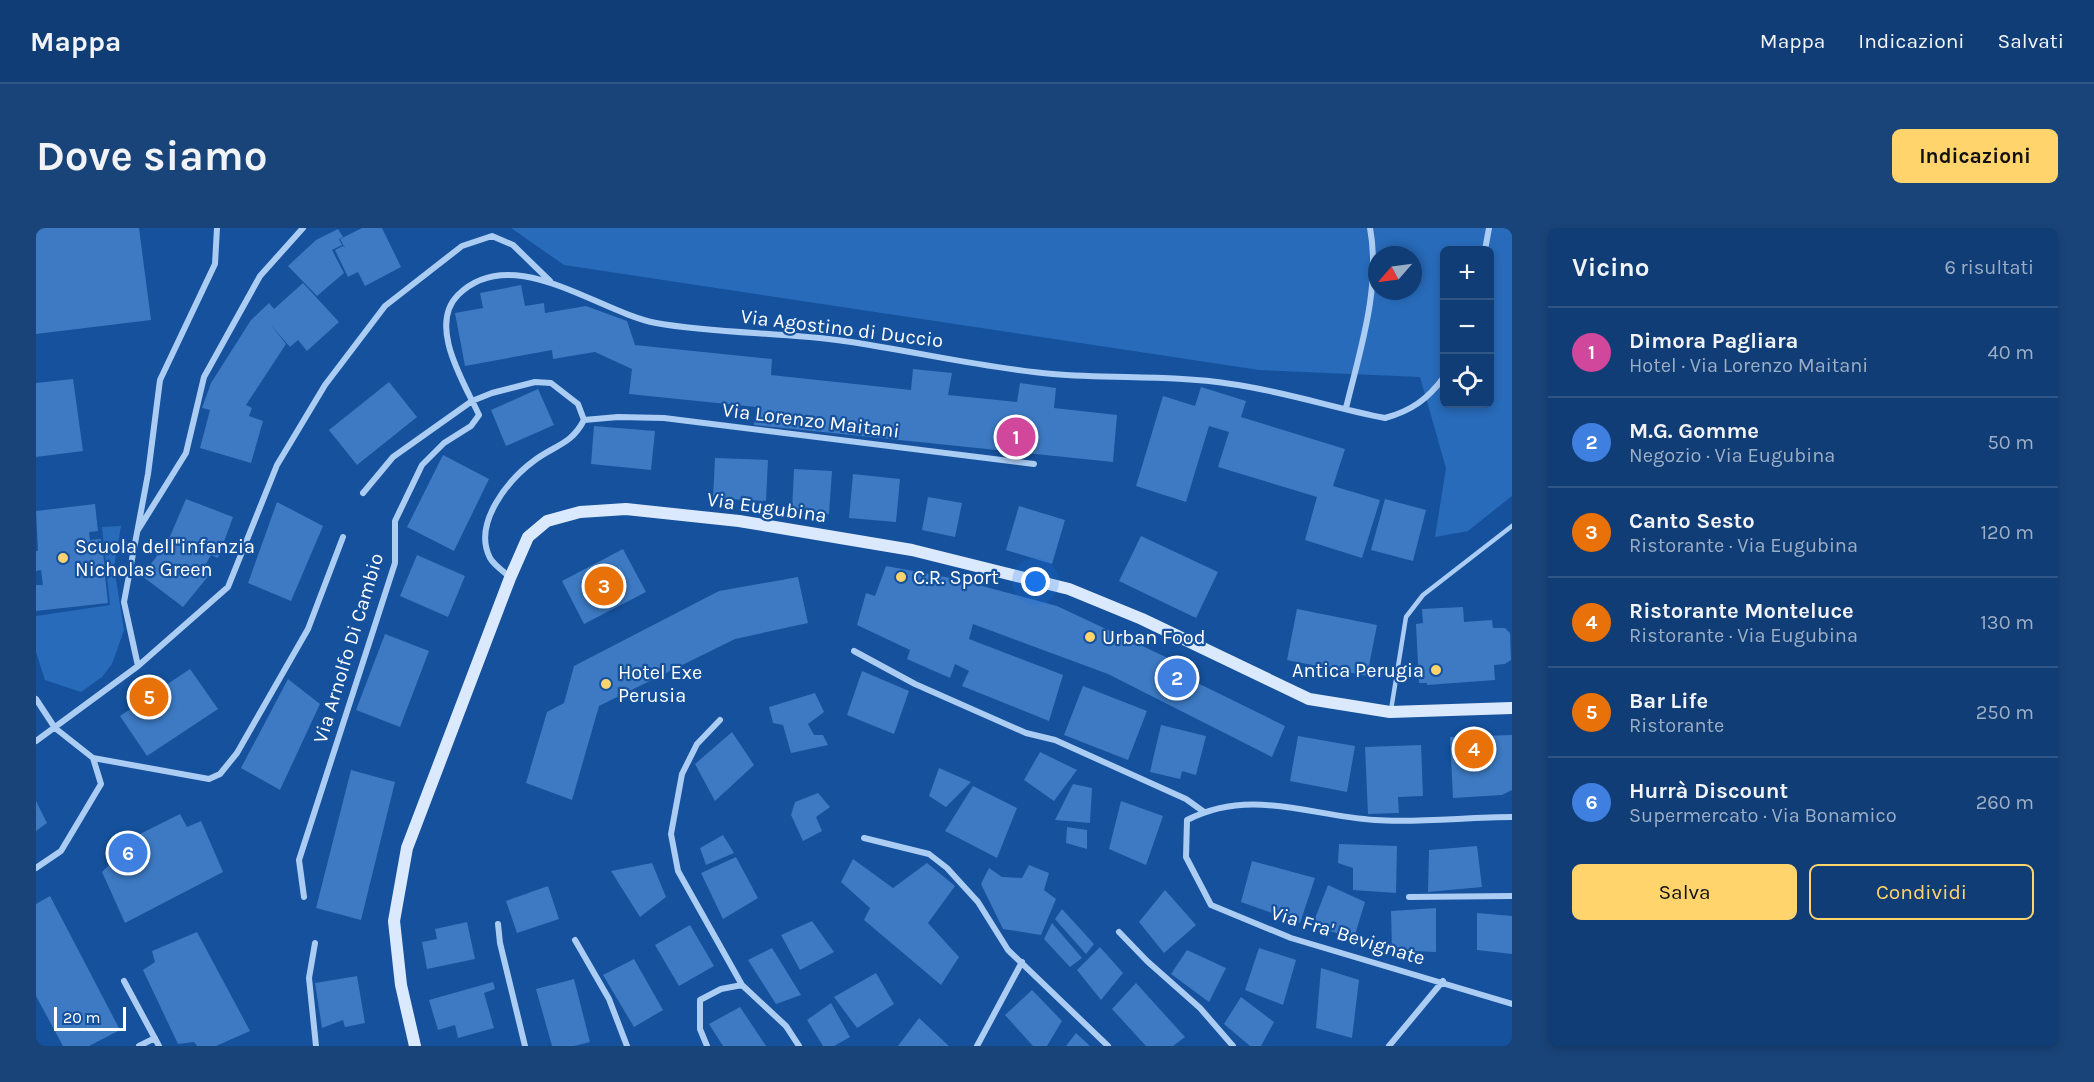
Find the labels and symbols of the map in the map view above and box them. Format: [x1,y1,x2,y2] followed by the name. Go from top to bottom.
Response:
[1368,246,1422,300] north arrow
[739,305,944,352] street label: Via Agostino di Duccio
[721,398,901,443] street label: Via Lorenzo Maitani
[996,414,1036,460] pin: 1
[706,488,828,527] street label: Via Eugubina
[75,535,255,581] place label: Scuola dell''infanzia Nicholas Green
[309,550,388,746] street label: Via Arnolfo Di Cambio
[56,551,70,565] marker: Scuola dell''infanzia Nicholas Green
[584,564,624,608] pin: 3
[913,566,999,589] place label: C.R. Sport
[1021,567,1050,596] your location
[894,570,908,584] marker: C.R. Sport
[1102,626,1206,649] place label: Urban Food
[1083,630,1097,644] marker: Urban Food
[1158,656,1196,700] pin: 2
[1292,659,1424,682] place label: Antica Perugia
[618,661,702,707] place label: Hotel Exe Perusia
[1429,663,1443,677] marker: Antica Perugia
[130,674,168,720] pin: 5
[599,677,613,691] marker: Hotel Exe Perusia
[1454,726,1494,772] pin: 4
[108,830,148,876] pin: 6
[1268,901,1428,970] street label: Via Fra' Bevignate
[54,1004,126,1032] scale bar

